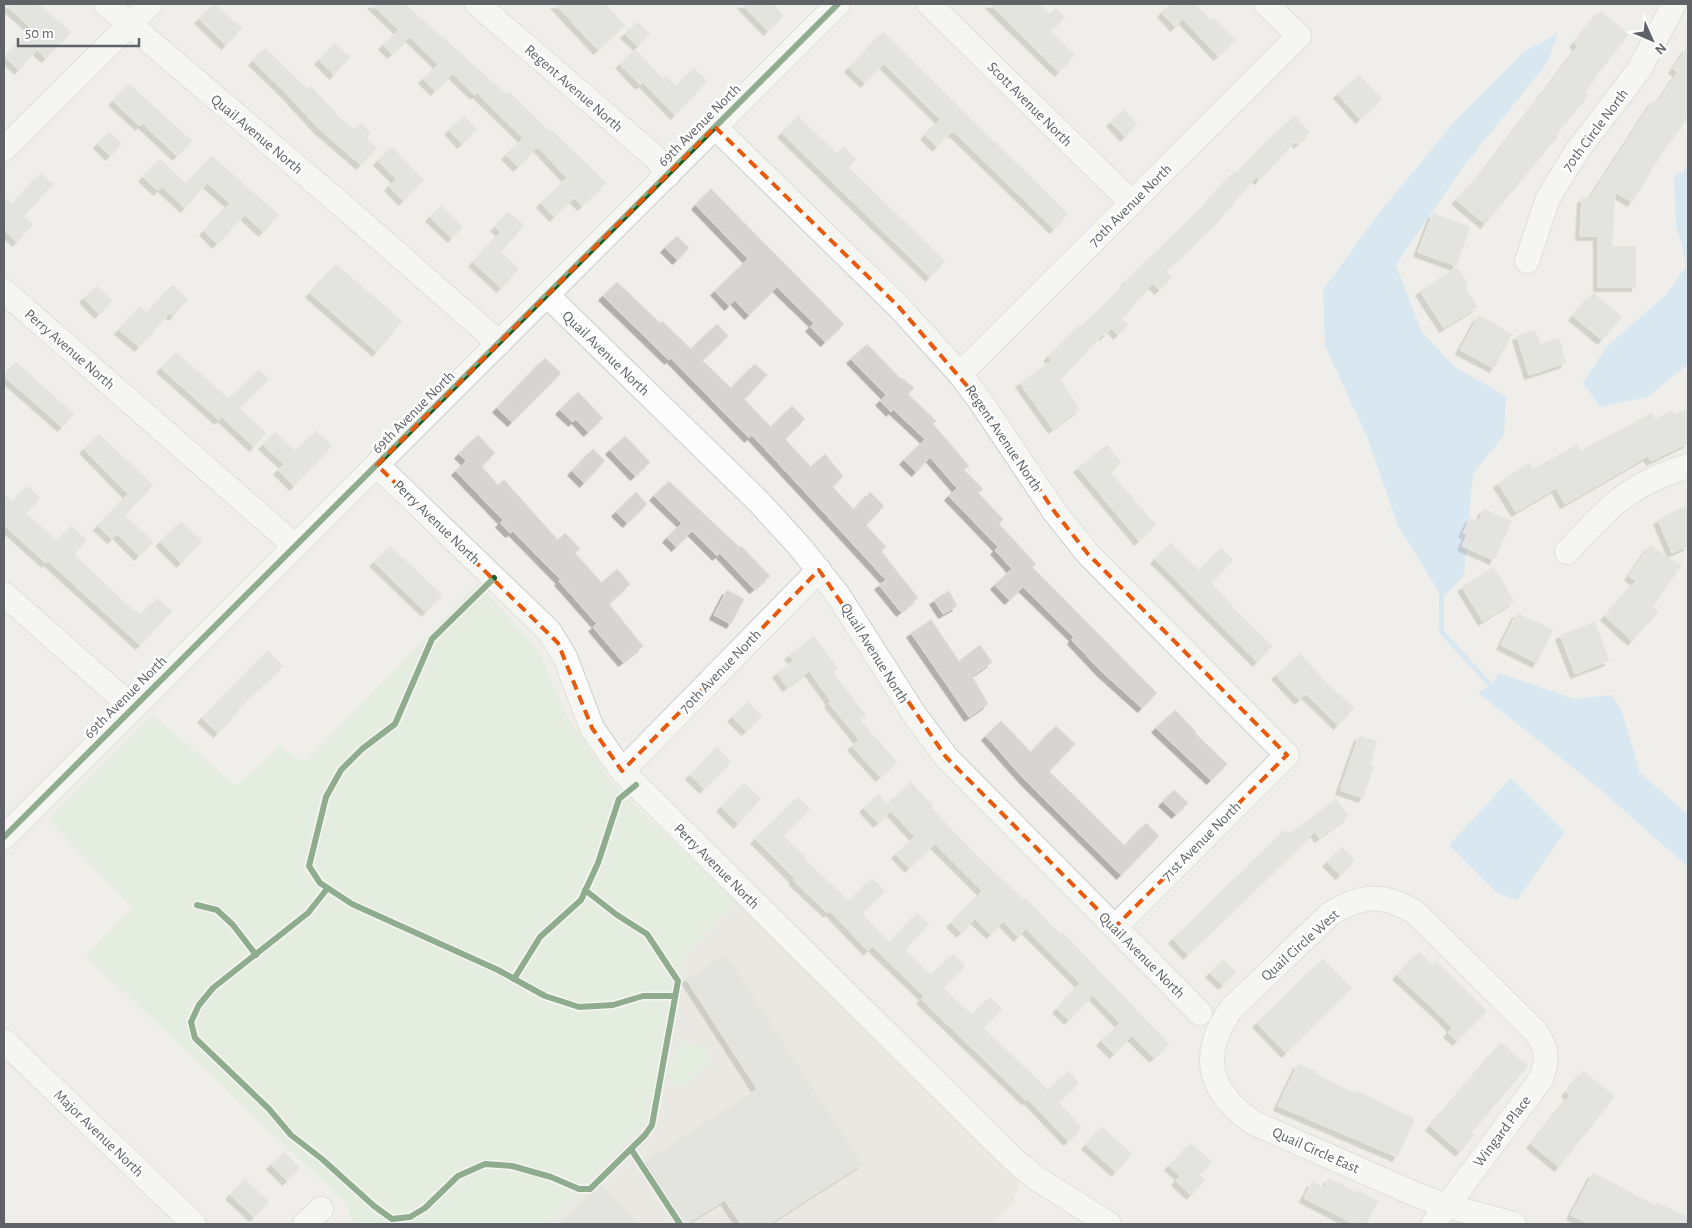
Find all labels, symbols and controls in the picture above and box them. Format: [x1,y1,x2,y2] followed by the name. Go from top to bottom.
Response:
[18,15,139,47] scale bar
[1627,15,1677,65] north arrow
[25,26,54,41] text: 50 m
[1652,40,1669,57] text: N
[522,42,626,135] street label: Regent Avenue North
[984,59,1075,150] street label: Scott Avenue North
[655,81,744,170] street label: 69th Avenue North
[1560,86,1631,174] street label: 70th Circle North
[208,92,305,177] street label: Quail Avenue North
[1086,161,1175,250] street label: 70th Avenue North
[22,306,117,392] street label: Perry Avenue North
[559,308,652,399] street label: Quail Avenue North
[369,368,458,457] street label: 69th Avenue North
[963,382,1045,494] street label: Regent Avenue North
[391,477,483,567] street label: Perry Avenue North
[838,601,911,706] street label: Quail Avenue North
[677,627,764,716] street label: 70th Avenue North
[81,653,170,742] street label: 69th Avenue North
[1159,799,1244,884] street label: 71st Avenue North
[671,821,762,912] street label: Perry Avenue North
[1258,907,1342,984] street label: Quail Circle West
[1096,909,1188,1001] street label: Quail Avenue North
[51,1087,146,1180] street label: Major Avenue North
[1471,1093,1534,1170] street label: Wingard Place
[1270,1125,1362,1176] street label: Quail Circle East

